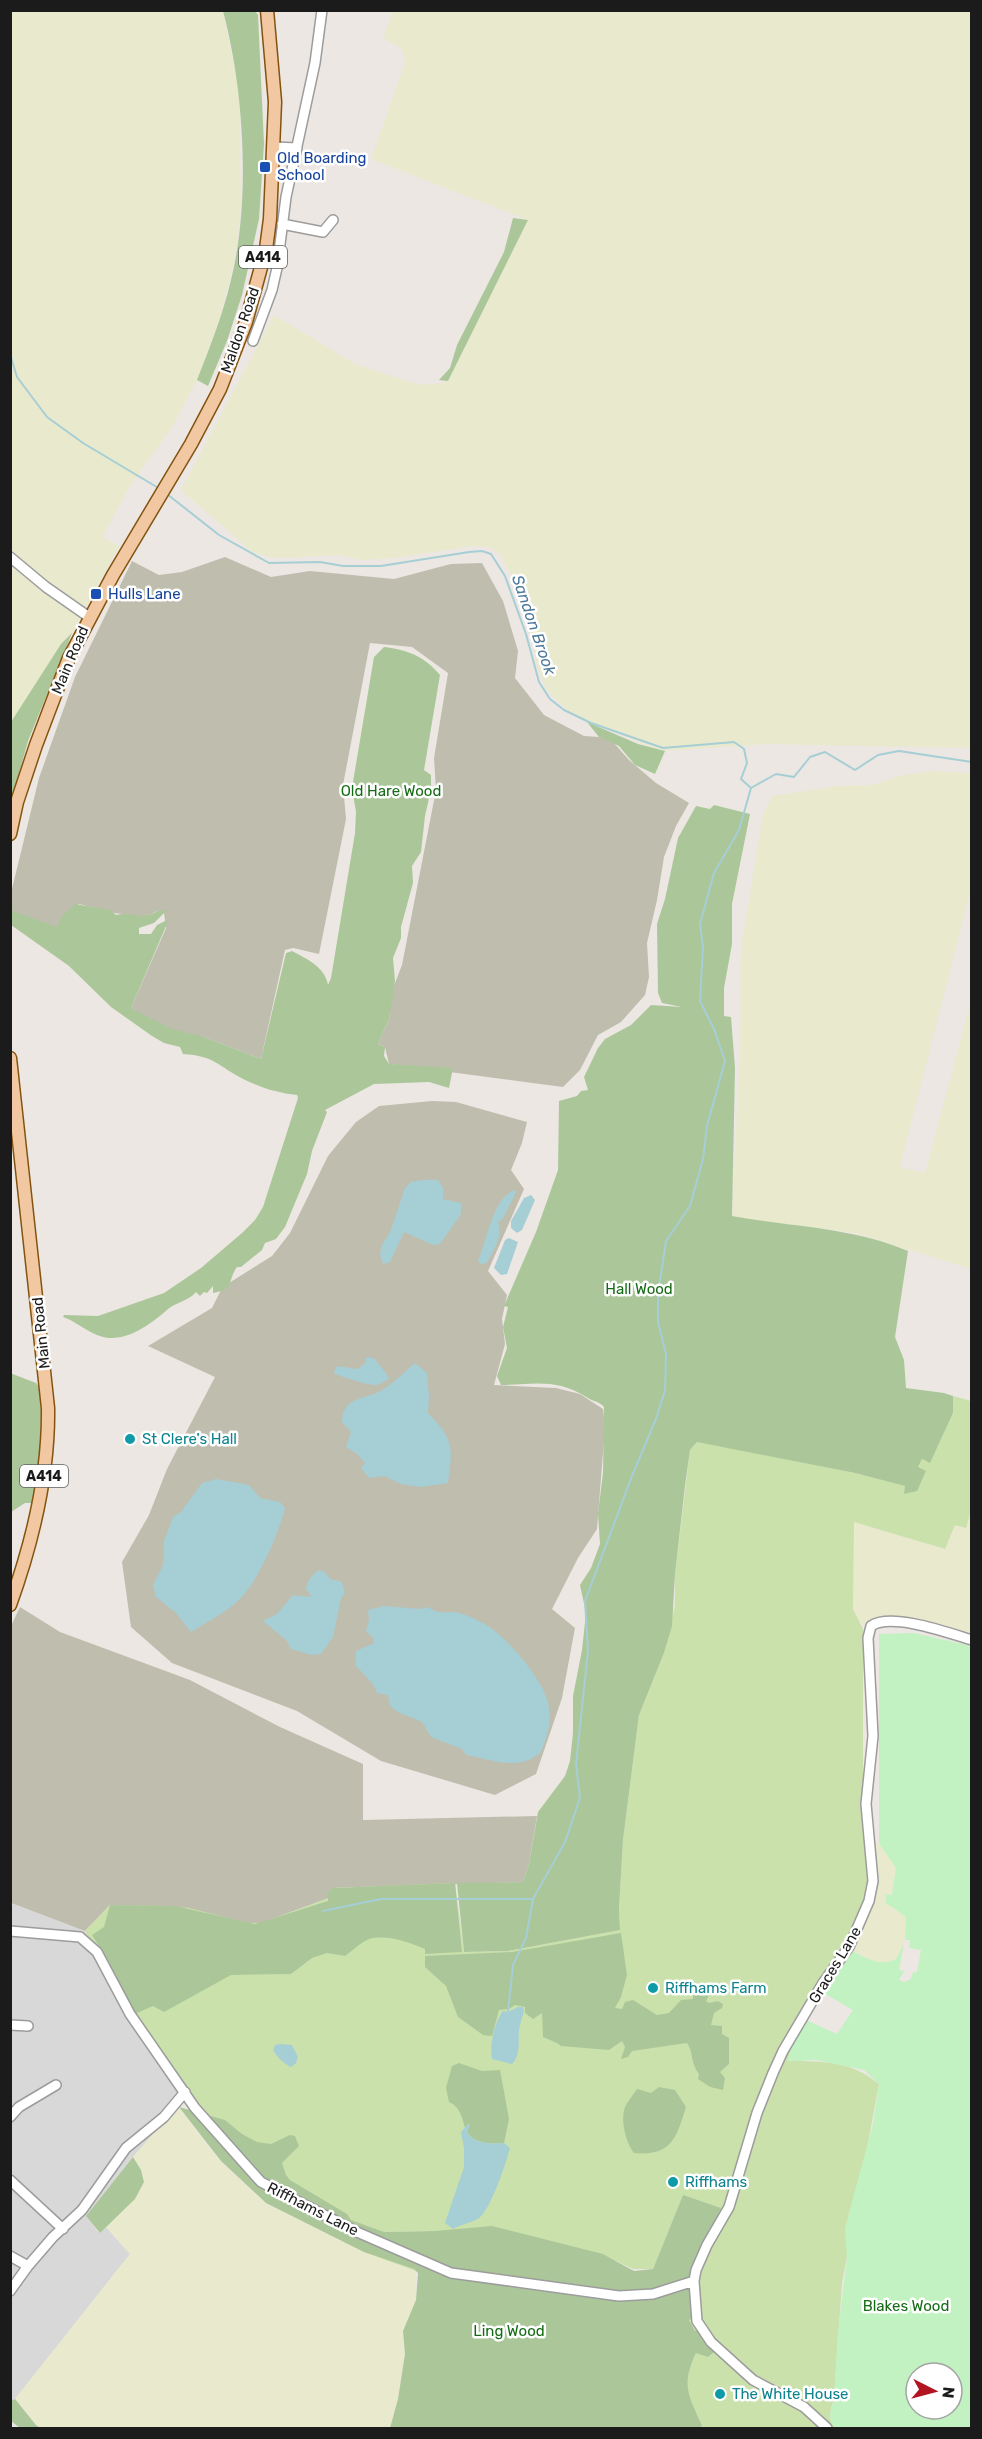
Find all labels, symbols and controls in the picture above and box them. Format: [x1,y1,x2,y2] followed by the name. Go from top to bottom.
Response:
[277,149,366,184] place label: Old Boarding School
[258,160,272,174] marker: Old Boarding School
[239,246,287,268] road number: A414
[217,285,263,375] street label: Maldon Road
[508,572,560,678] water label: Sandon Brook
[108,585,181,603] place label: Hulls Lane
[89,587,103,601] marker: Hulls Lane
[48,623,92,697] street label: Main Road
[341,782,441,800] park label: Old Hare Wood
[605,1280,673,1298] park label: Hall Wood
[28,1296,54,1370] street label: Main Road
[142,1430,237,1448] place label: St Clere's Hall
[123,1432,137,1446] marker: St Clere's Hall
[20,1465,68,1487] road number: A414
[805,1923,865,2007] street label: Graces Lane
[665,1979,767,1997] place label: Riffhams Farm
[646,1981,660,1995] marker: Riffhams Farm
[685,2173,748,2191] place label: Riffhams
[666,2175,680,2189] marker: Riffhams
[264,2178,362,2240] street label: Riffhams Lane
[863,2297,949,2315] park label: Blakes Wood
[473,2322,545,2340] park label: Ling Wood
[904,2361,964,2421] north arrow
[732,2385,848,2403] place label: The White House
[938,2386,958,2399] text: N
[713,2387,727,2401] marker: The White House

